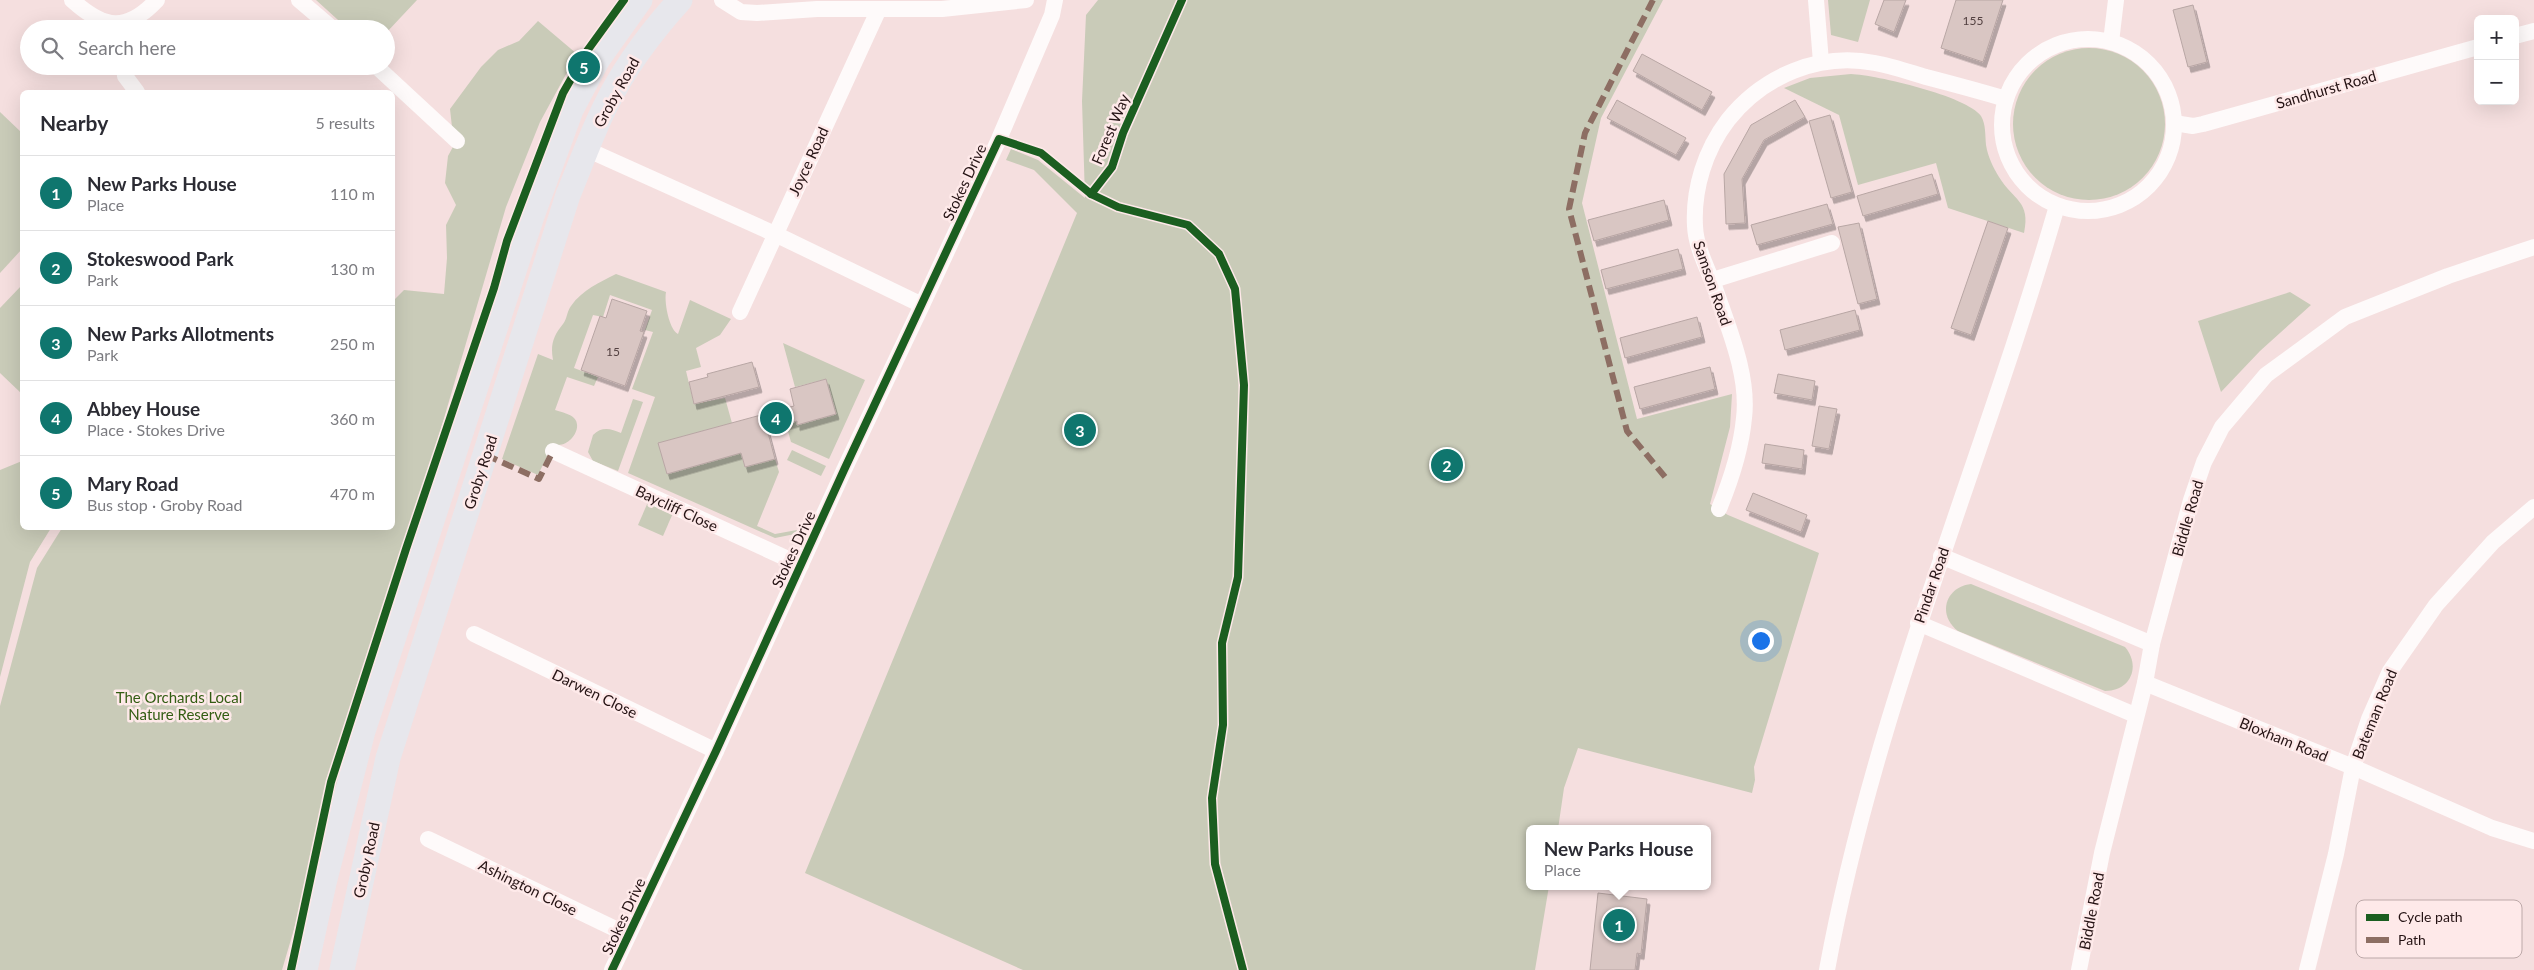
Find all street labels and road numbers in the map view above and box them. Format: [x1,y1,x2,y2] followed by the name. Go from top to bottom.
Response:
[589,54,643,130] street label: Groby Road
[2274,66,2378,112] street label: Sandhurst Road
[1087,91,1133,167] street label: Forest Way
[784,124,832,198] street label: Joyce Road
[938,141,990,223] street label: Stokes Drive
[1690,238,1736,328] street label: Samson Road
[460,433,500,511] street label: Groby Road
[2168,478,2206,558] street label: Biddle Road
[633,481,721,535] street label: Baycliff Close
[767,508,819,590] street label: Stokes Drive
[1910,545,1952,625] street label: Pindar Road
[550,665,641,721] street label: Darwen Close
[2348,666,2400,762] street label: Bateman Road
[2237,713,2331,765] street label: Bloxham Road
[349,820,383,900] street label: Groby Road
[476,855,580,919] street label: Ashington Close
[2075,871,2107,951] street label: Biddle Road
[597,875,649,957] street label: Stokes Drive

